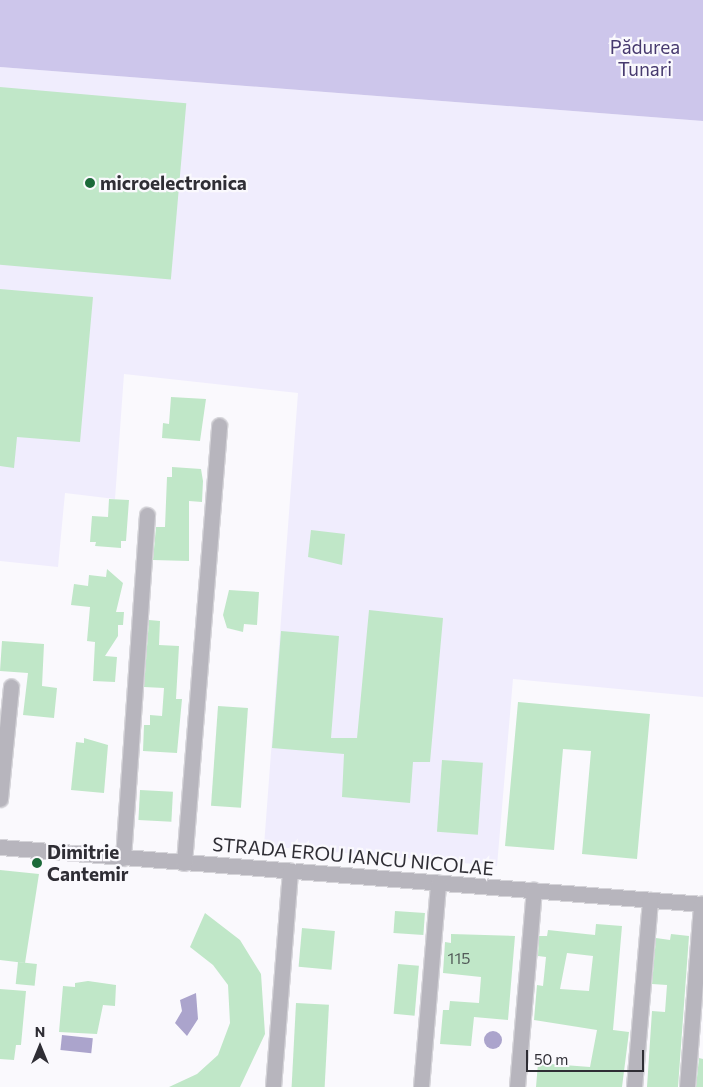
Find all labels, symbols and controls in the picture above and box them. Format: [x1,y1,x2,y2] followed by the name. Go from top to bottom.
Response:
[610,36,680,80] park label: Pădurea Tunari
[100,172,247,194] place label: microelectronica
[84,177,96,189] marker: microelectronica
[211,832,495,880] street label: STRADA EROU IANCU NICOLAE
[47,841,129,885] place label: Dimitrie Cantemir
[31,857,43,869] marker: Dimitrie Cantemir
[448,948,470,968] house number: 115
[15,1022,65,1072] north arrow
[35,1023,45,1040] text: N
[528,1040,646,1072] scale bar
[534,1050,568,1068] text: 50 m

